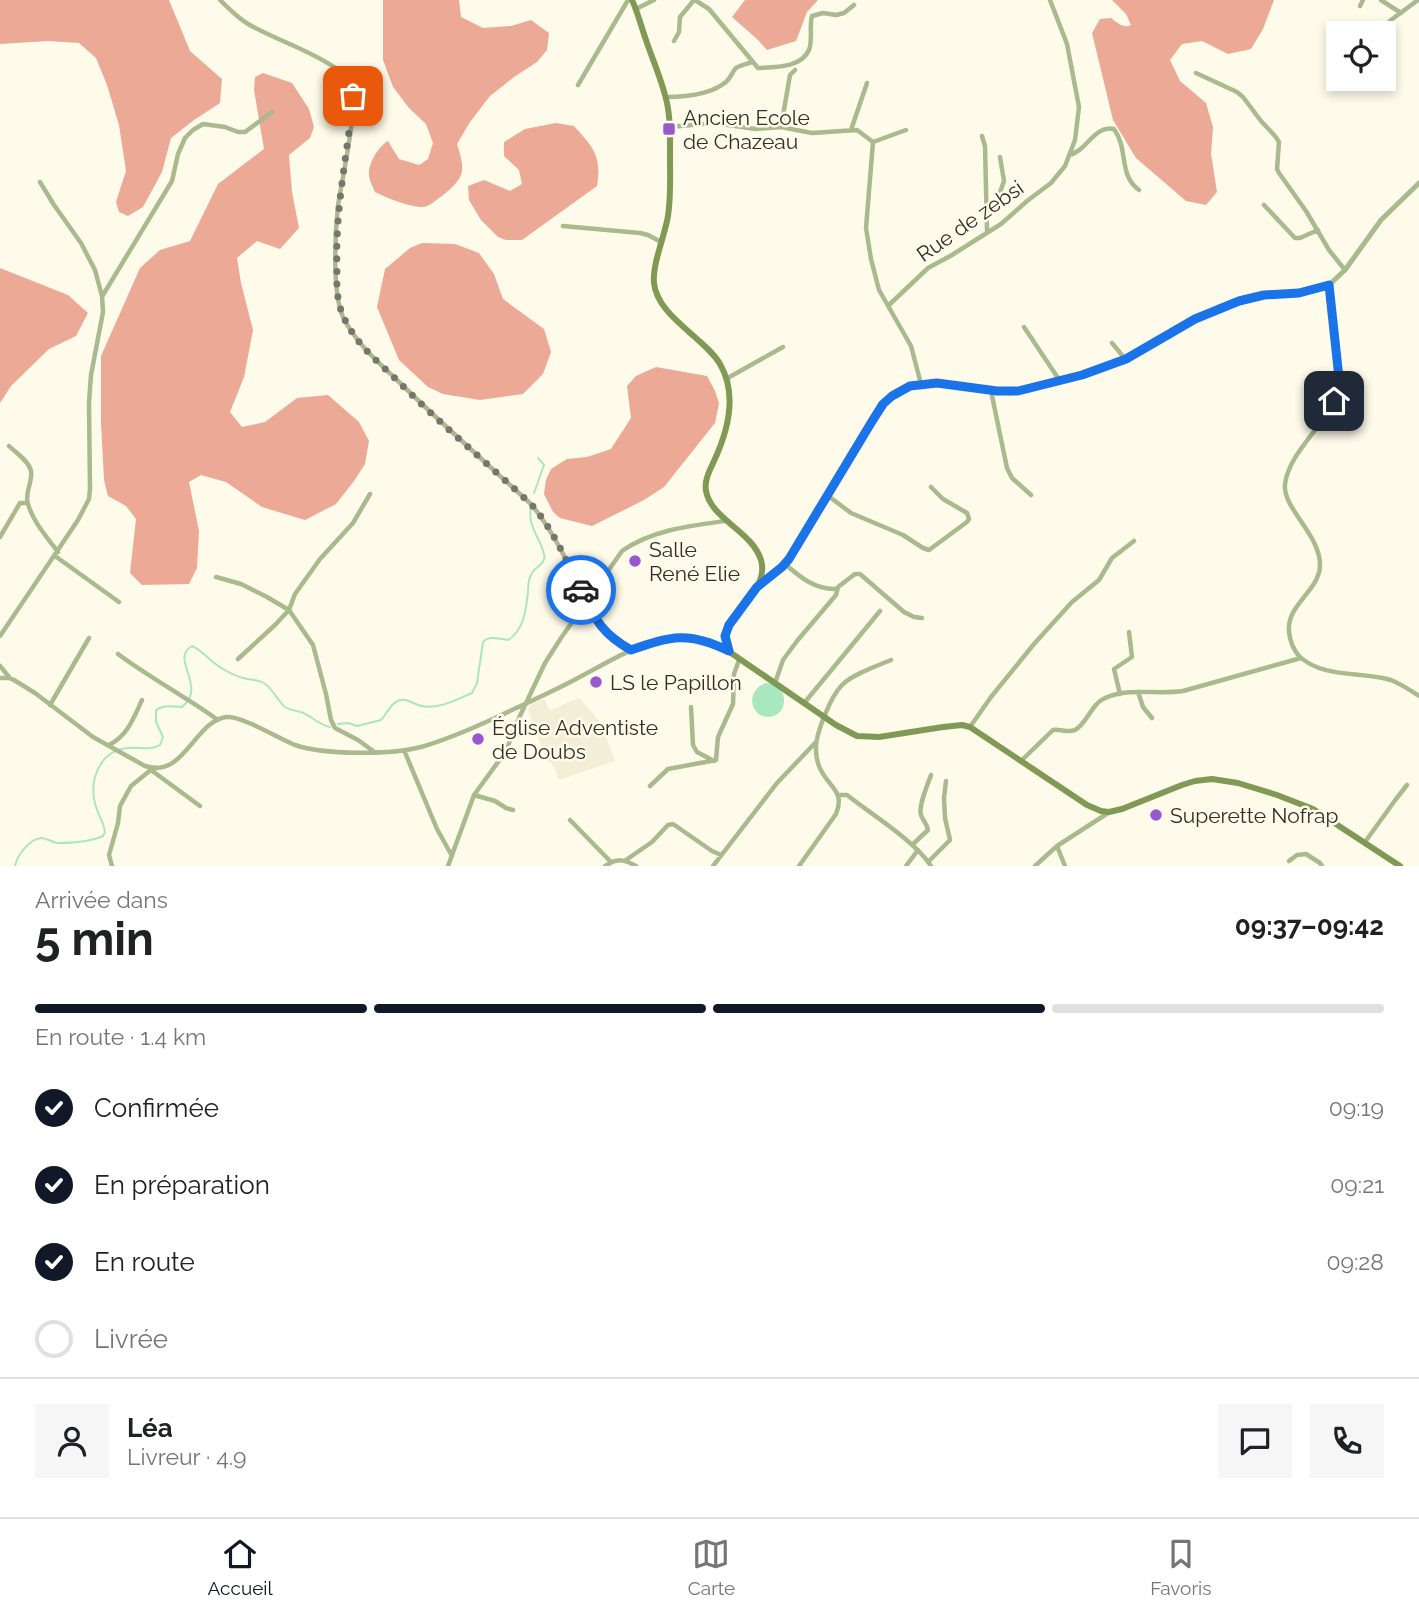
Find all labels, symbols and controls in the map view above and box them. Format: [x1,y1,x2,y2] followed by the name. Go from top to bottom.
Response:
[1326,21,1396,91] map controls
[1326,21,1396,91] button: locate
[323,66,383,126] pin
[334,77,372,115] icon: bag
[683,105,810,154] place label: Ancien Ecole de Chazeau
[661,121,677,137] marker: Ancien Ecole de Chazeau
[912,175,1028,267] street label: Rue de zebsi
[1304,371,1364,431] pin
[1315,382,1353,420] icon: home
[649,537,740,586] place label: Salle René Elie
[627,553,643,569] marker: Salle René Elie
[546,555,616,625] courier
[562,571,600,609] icon: car
[610,670,742,695] place label: LS le Papillon
[588,674,604,690] marker: LS le Papillon
[492,715,658,764] place label: Église Adventiste de Doubs
[470,731,486,747] marker: Église Adventiste de Doubs
[1170,803,1338,828] place label: Superette Nofrap
[1148,807,1164,823] marker: Superette Nofrap
[35,886,168,913] text: Arrivée dans
[1235,911,1384,941] text: 09:37–09:42
[35,912,154,966] text: 5 min
[35,1023,206,1050] text: En route · 1.4 km
[35,1089,73,1127] icon: check
[94,1093,219,1123] text: Confirmée
[1329,1094,1384,1121] text: 09:19
[35,1166,73,1204] icon: check
[94,1170,270,1200] text: En préparation
[1330,1171,1384,1198] text: 09:21
[35,1243,73,1281] icon: check
[94,1247,195,1277] text: En route
[1326,1248,1384,1275] text: 09:28
[94,1324,168,1354] text: Livrée
[35,1404,109,1478] button: person
[1218,1404,1292,1478] button: chat
[1310,1404,1384,1478] button: phone
[127,1413,173,1443] text: Léa
[127,1443,247,1470] text: Livreur · 4.9
[208,1535,273,1599] tab: Accueil
[688,1535,735,1599] tab: Carte
[1150,1535,1211,1599] tab: Favoris

